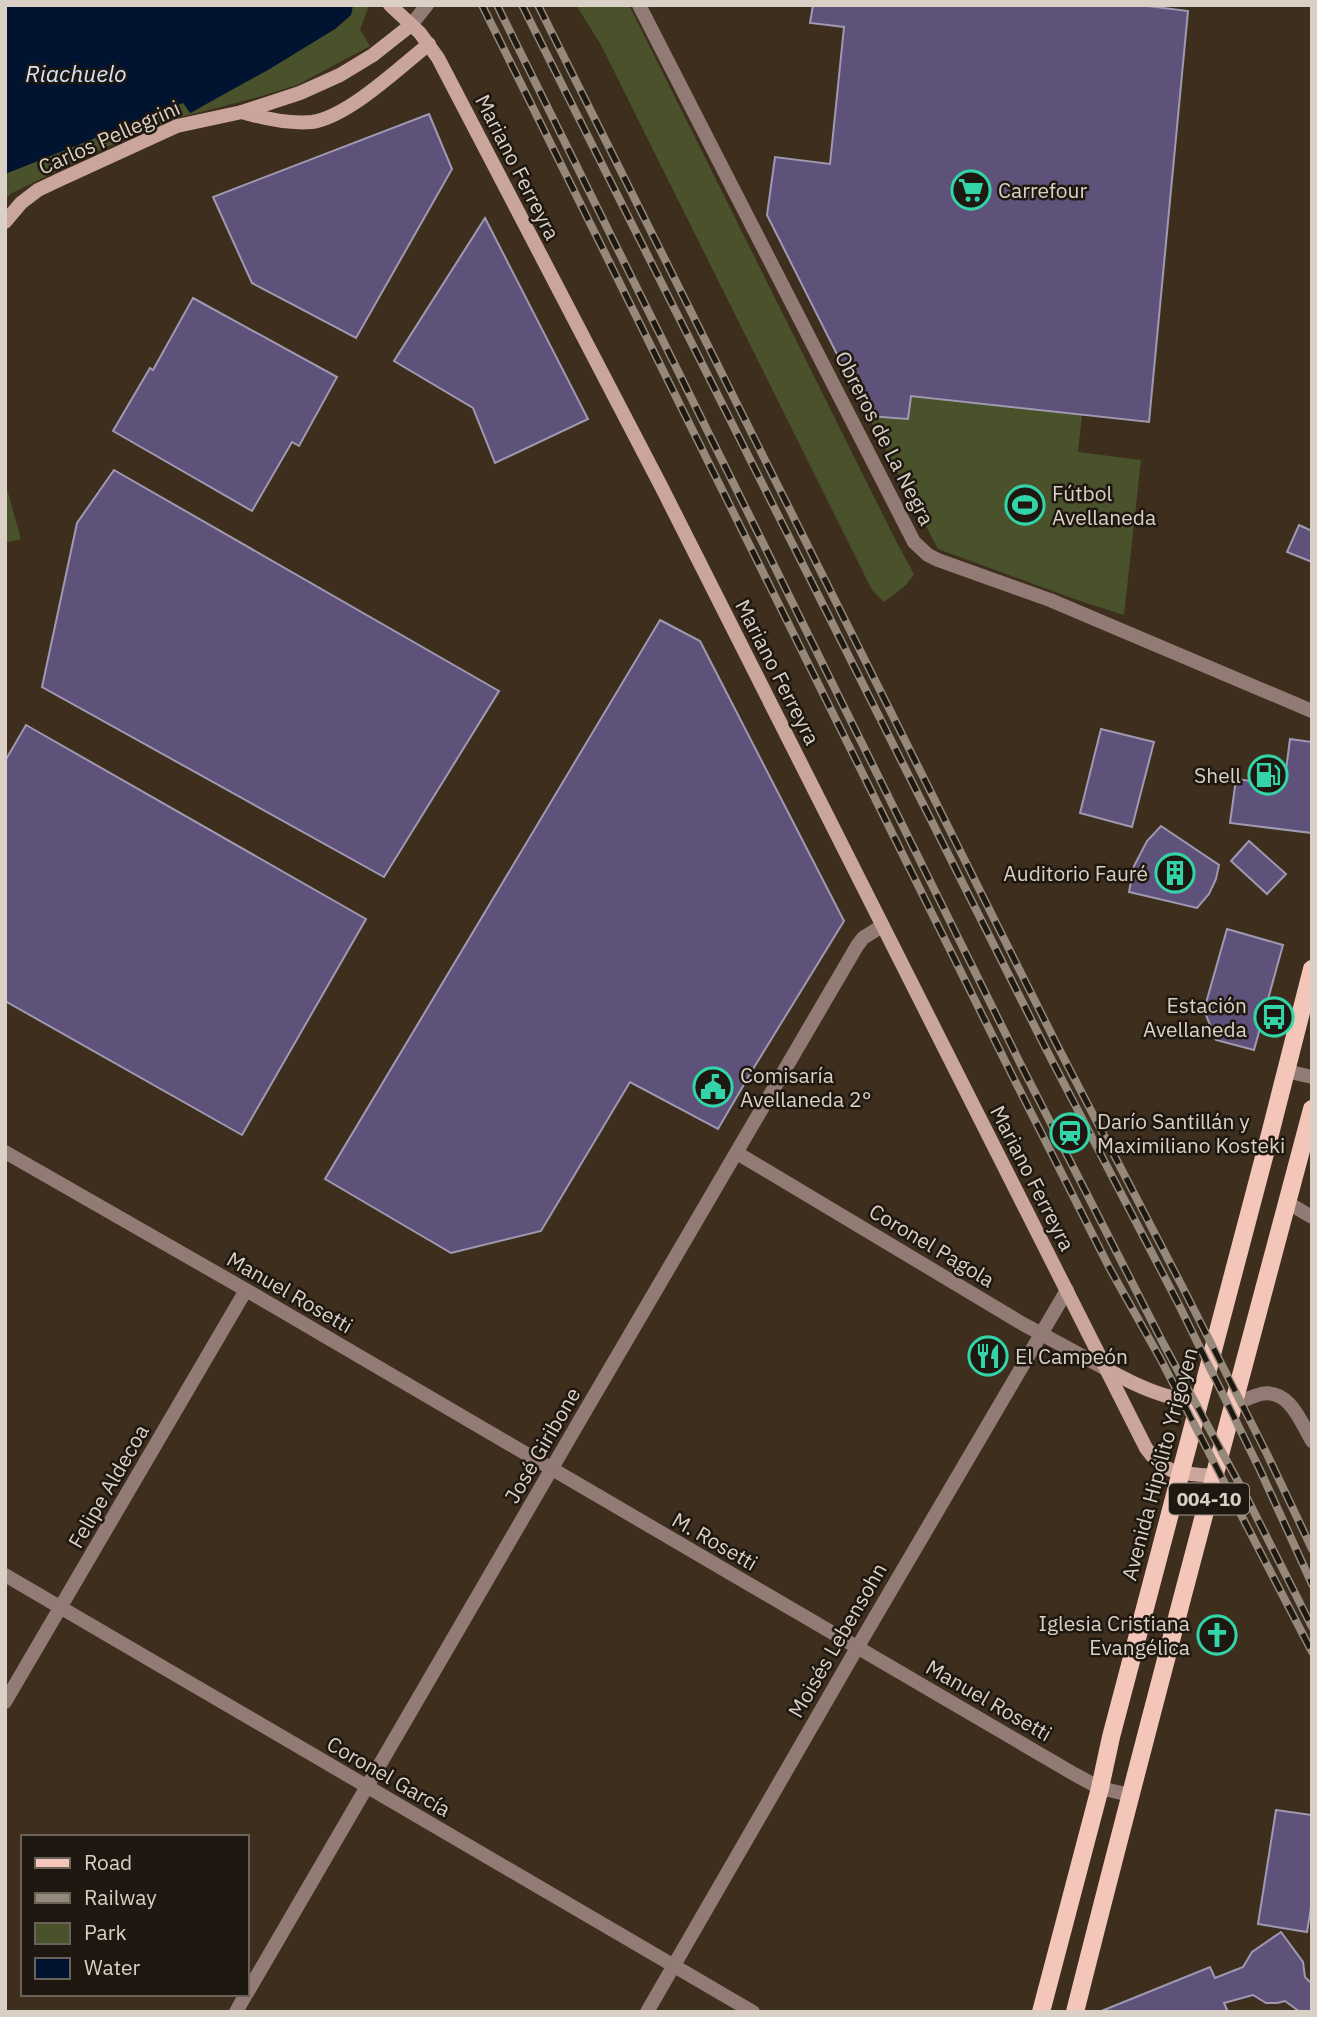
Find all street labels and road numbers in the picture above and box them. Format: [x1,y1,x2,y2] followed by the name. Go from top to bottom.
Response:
[469,89,567,245] street label: Mariano Ferreyra
[34,93,184,181] street label: Carlos Pellegrini
[829,346,941,530] street label: Obreros de La Negra
[729,594,827,750] street label: Mariano Ferreyra
[984,1100,1082,1256] street label: Mariano Ferreyra
[864,1197,1000,1293] street label: Coronel Pagola
[222,1245,358,1339] street label: Manuel Rosetti
[1114,1344,1204,1584] street label: Avenida Hipólito Yrigoyen
[498,1382,586,1508] street label: José Giribone
[61,1419,155,1553] street label: Felipe Aldecoa
[1169,1484,1249,1514] road number: 004-10
[667,1505,763,1577] street label: M. Rosetti
[781,1558,893,1722] street label: Moisés Lebensohn
[921,1653,1057,1747] street label: Manuel Rosetti
[322,1729,456,1823] street label: Coronel García

